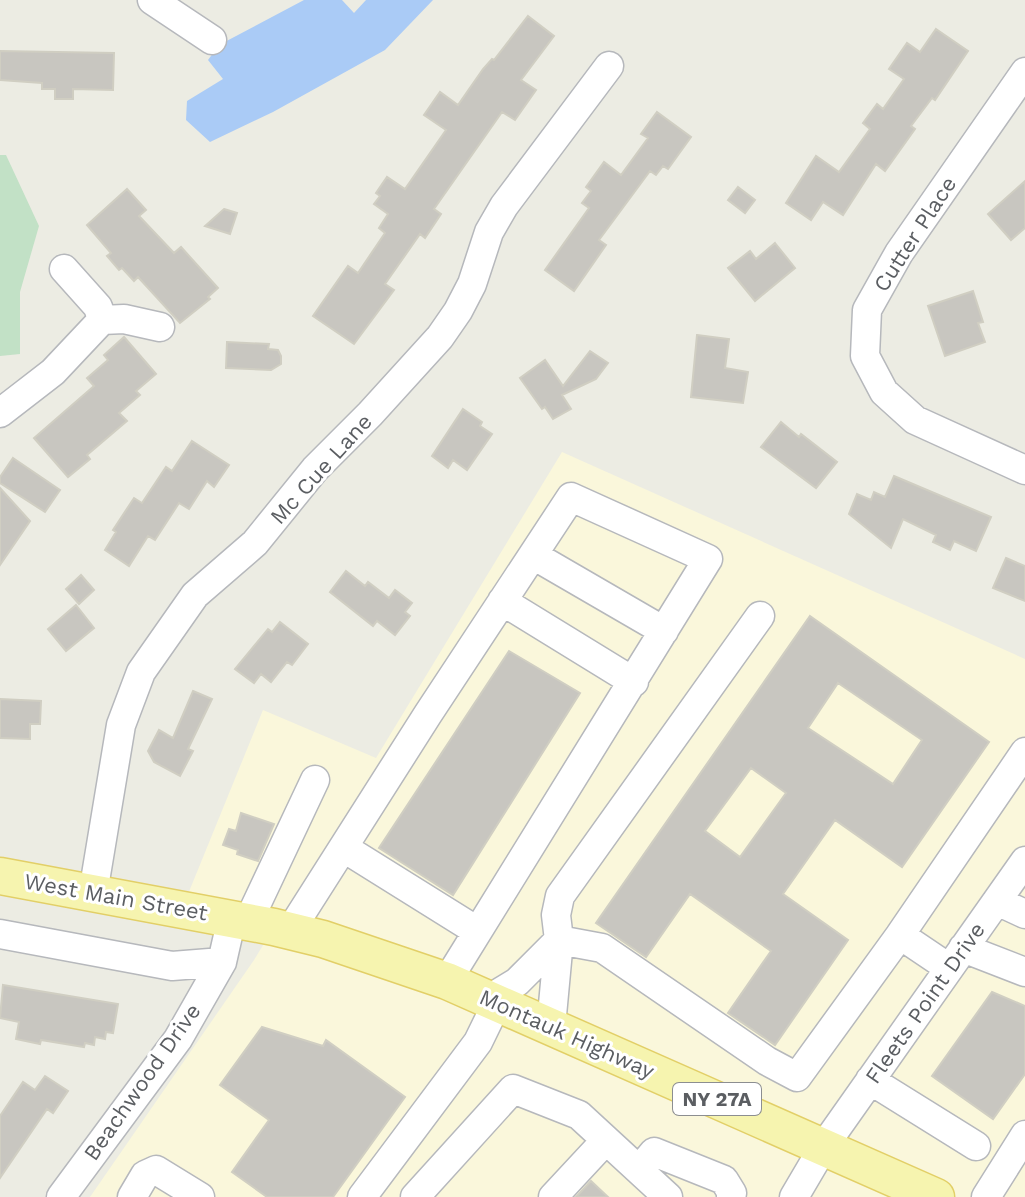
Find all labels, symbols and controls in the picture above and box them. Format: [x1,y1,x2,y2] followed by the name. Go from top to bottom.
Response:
[869,172,961,296] street label: Cutter Place
[265,409,377,529] street label: Mc Cue Lane
[22,869,210,925] street label: West Main Street
[860,918,990,1088] street label: Fleets Point Drive
[476,984,659,1084] street label: Montauk Highway
[78,999,206,1165] street label: Beachwood Drive
[673,1083,761,1115] road number: NY 27A

